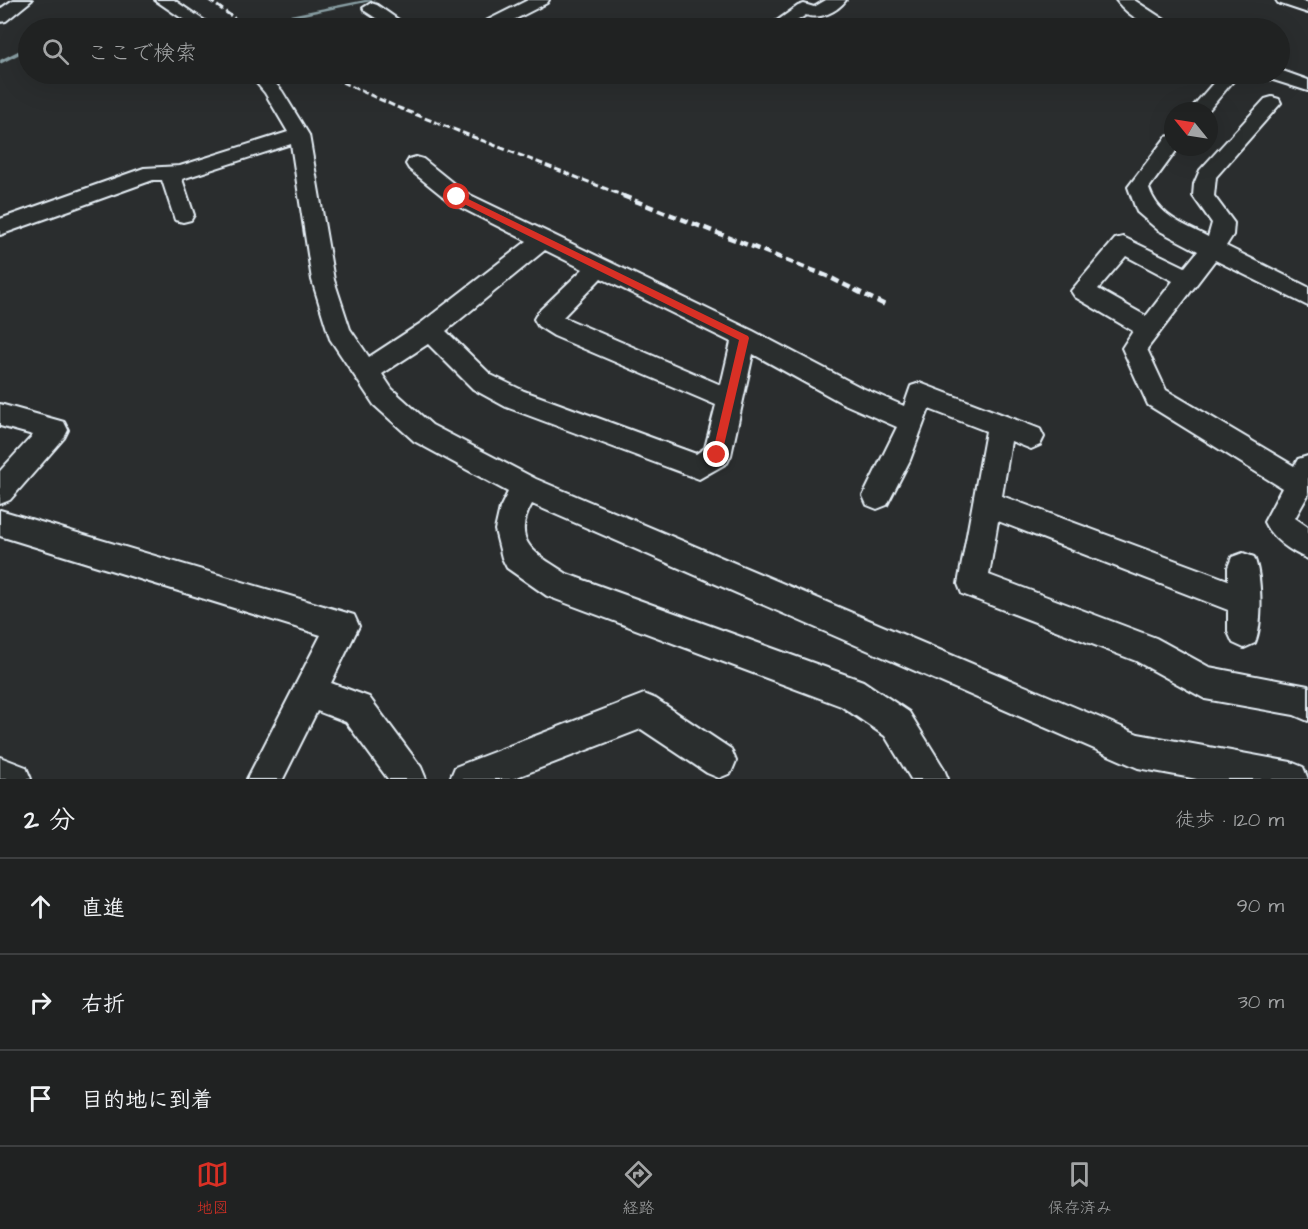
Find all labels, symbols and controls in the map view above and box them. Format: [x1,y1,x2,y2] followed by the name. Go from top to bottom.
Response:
[18,18,1290,84] search box
[39,35,72,68] icon: search
[87,38,197,69] text: ここで検索
[1164,102,1218,156] north arrow
[443,183,469,209] route start
[703,441,729,467] route end
[24,802,75,838] text: 2 分
[1175,806,1284,834] text: 徒歩 · 120 m
[24,890,57,923] icon: ahead
[1236,892,1284,920] text: 90 m
[81,893,125,924] text: 直進
[24,986,57,1019] icon: right
[1238,988,1284,1016] text: 30 m
[81,989,125,1020] text: 右折
[24,1082,57,1115] icon: arrive
[81,1085,213,1116] text: 目的地に到着
[196,1158,229,1219] tab: 地図
[622,1158,655,1219] tab: 経路
[1048,1158,1112,1219] tab: 保存済み

